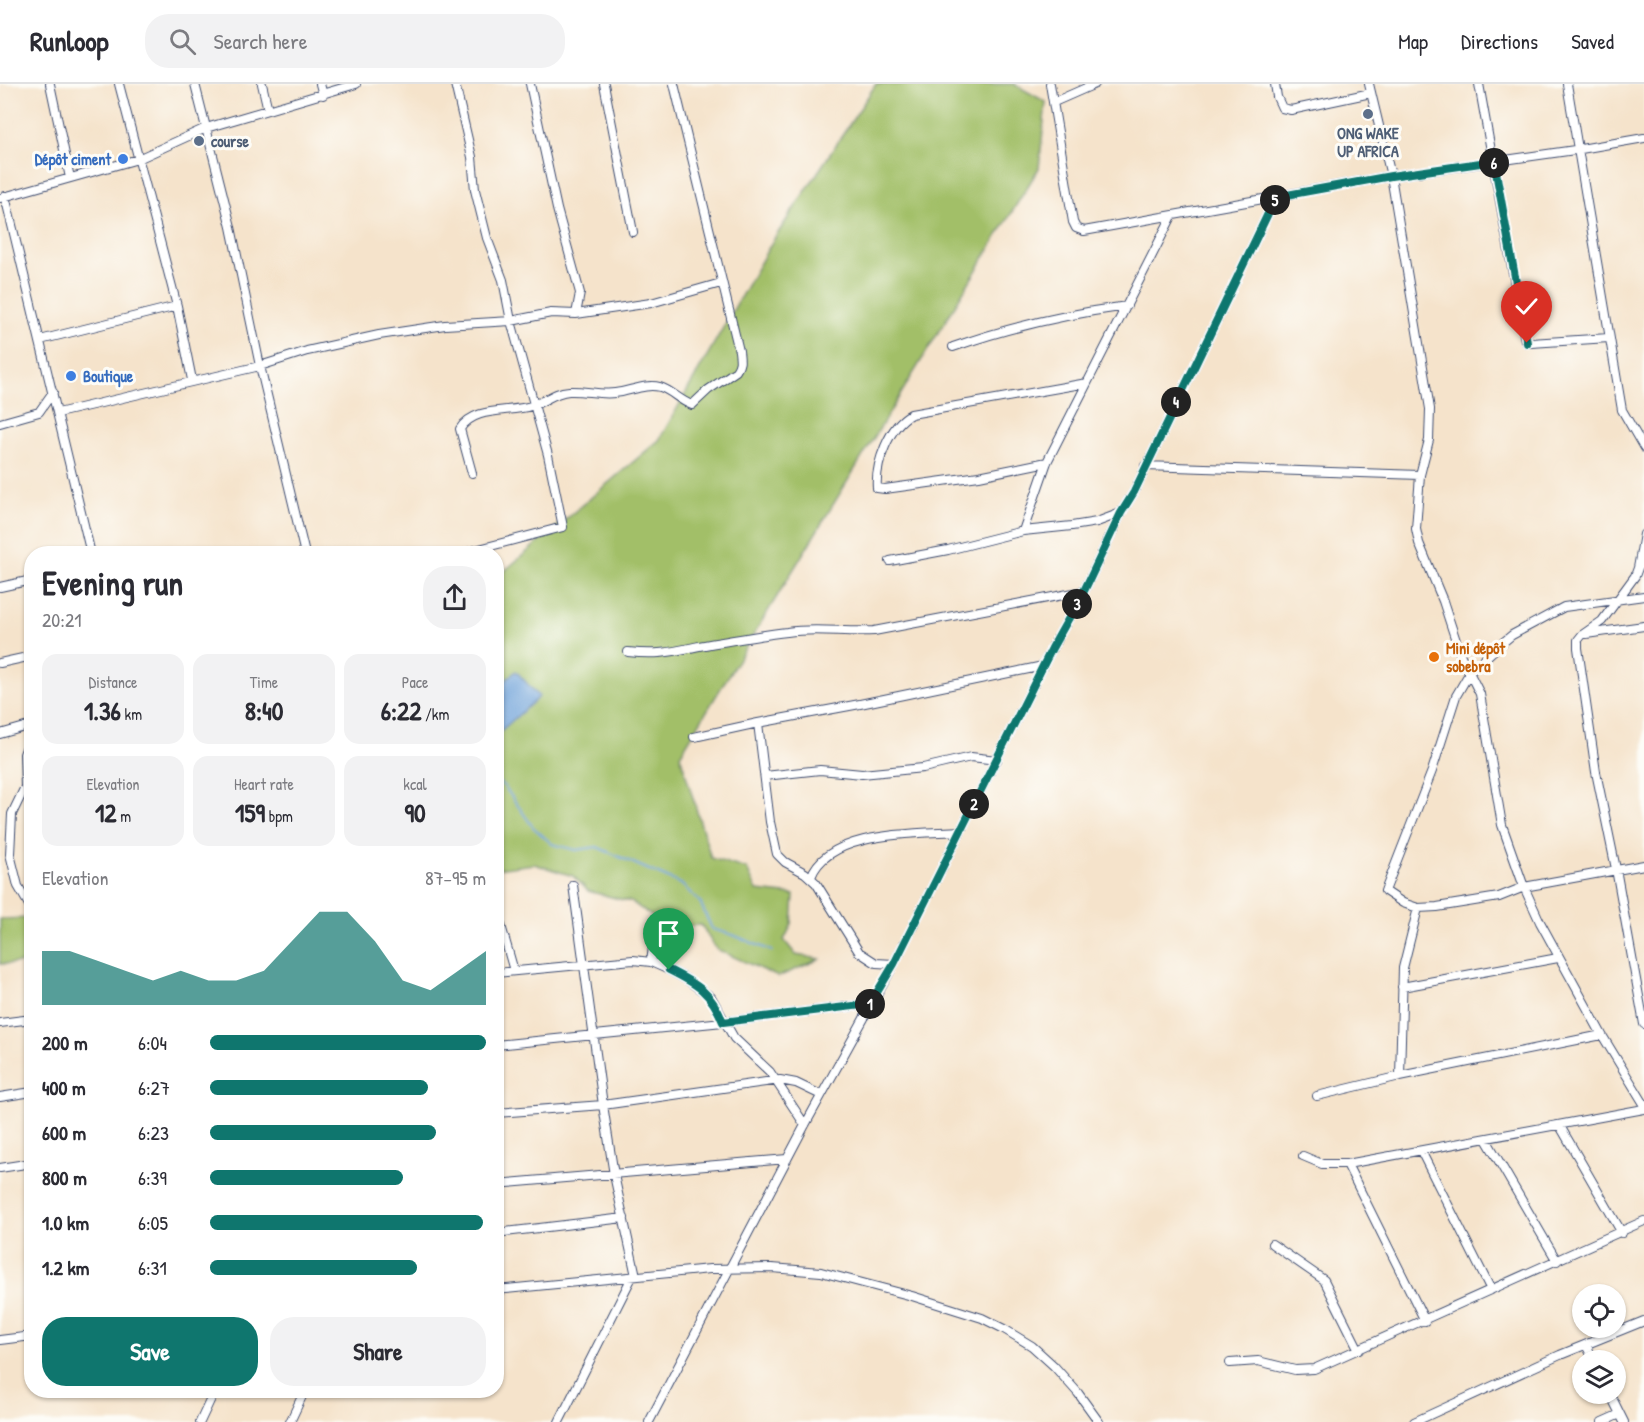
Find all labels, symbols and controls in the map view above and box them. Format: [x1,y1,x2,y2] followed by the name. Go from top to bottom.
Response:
[145,14,565,68] search box
[30,22,109,60] text: Runloop
[166,25,199,58] icon: search
[214,26,308,56] text: Search here
[1398,27,1428,56] text: Map
[1461,27,1538,56] text: Directions
[1571,27,1614,56] text: Saved
[1361,107,1375,121] marker: ONG WAKE UP AFRICA
[1337,122,1400,162] place label: ONG WAKE UP AFRICA
[211,130,249,152] place label: course
[192,134,206,148] marker: course
[35,148,111,171] place label: Dépôt ciment
[1479,148,1509,178] pin: 6
[116,152,130,166] marker: Dépôt ciment
[1491,152,1497,174] text: 6
[1260,185,1290,215] pin: 5
[1272,189,1278,211] text: 5
[1501,281,1552,343] pin
[1510,290,1543,323] icon: check
[83,365,134,388] place label: Boutique
[64,369,78,383] marker: Boutique
[1161,387,1191,417] pin: 4
[1173,391,1179,413] text: 4
[42,561,183,605] text: Evening run
[423,566,486,629] button: share
[1062,589,1092,619] pin: 3
[1073,593,1081,615] text: 3
[42,606,82,633] text: 20:21
[1446,637,1506,677] place label: Mini dépôt sobebra
[1427,650,1441,664] marker: Mini dépôt sobebra
[89,671,137,693] text: Distance
[250,671,278,693] text: Time
[402,671,428,693] text: Pace
[84,693,121,728] text: 1.36
[245,693,283,728] text: 8:40
[381,693,421,728] text: 6:22
[121,703,142,725] text: km
[421,703,449,725] text: /km
[86,773,140,795] text: Elevation
[234,773,294,795] text: Heart rate
[403,773,427,795] text: kcal
[959,789,989,819] pin: 2
[970,793,978,815] text: 2
[95,795,117,830] text: 12
[235,795,265,830] text: 159
[404,795,426,830] text: 90
[117,805,131,827] text: m
[265,805,293,827] text: bpm
[42,864,108,891] text: Elevation
[425,864,486,891] text: 87–95 m
[643,908,694,970] pin
[652,917,685,950] icon: arrive
[855,989,885,1019] pin: 1
[867,993,873,1015] text: 1
[42,1029,87,1056] text: 200 m
[138,1029,167,1056] text: 6:04
[42,1074,86,1101] text: 400 m
[138,1074,170,1101] text: 6:27
[42,1119,86,1146] text: 600 m
[138,1119,169,1146] text: 6:23
[42,1164,87,1191] text: 800 m
[138,1164,167,1191] text: 6:39
[42,1209,89,1236] text: 1.0 km
[138,1209,168,1236] text: 6:05
[42,1254,89,1281] text: 1.2 km
[138,1254,167,1281] text: 6:31
[1572,1284,1626,1404] map controls
[1572,1284,1626,1338] button: locate
[42,1317,258,1386] button: Save
[270,1317,486,1386] button: Share
[1572,1350,1626,1404] button: layers

